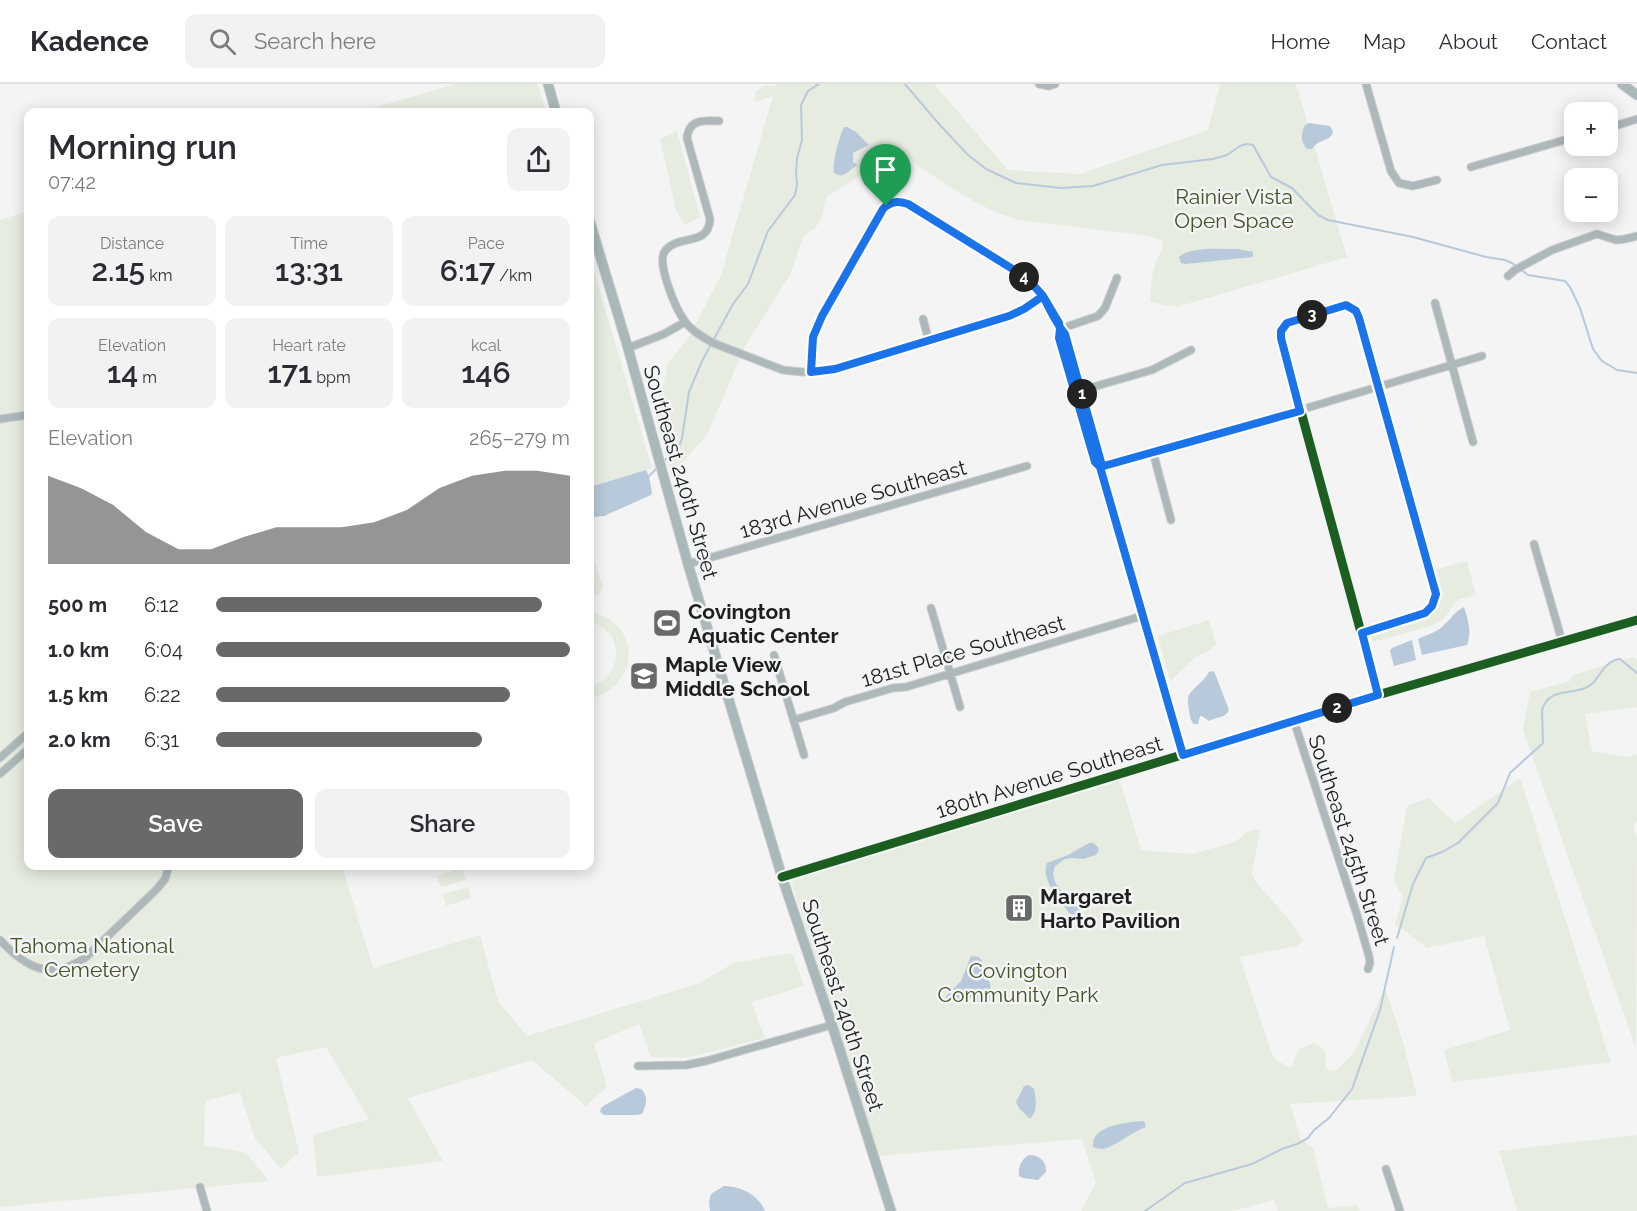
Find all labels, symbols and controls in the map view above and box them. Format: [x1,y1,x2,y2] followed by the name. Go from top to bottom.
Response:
[185,14,605,68] search box
[30,25,149,58] text: Kadence
[206,25,239,58] icon: search
[254,28,376,54] text: Search here
[1271,29,1330,54] text: Home
[1363,29,1406,54] text: Map
[1439,29,1498,54] text: About
[1531,29,1607,54] text: Contact
[1564,102,1618,222] map controls
[1564,102,1618,156] button: +
[48,128,237,167] text: Morning run
[507,128,570,191] button: share
[860,144,911,206] pin
[869,153,902,186] icon: arrive
[1564,168,1618,222] button: −
[48,170,96,194] text: 07:42
[1174,184,1294,233] park label: Rainier Vista Open Space
[100,234,164,253] text: Distance
[290,234,328,253] text: Time
[468,234,504,253] text: Pace
[92,253,145,288] text: 2.15
[275,253,343,288] text: 13:31
[440,253,495,288] text: 6:17
[1009,262,1039,292] pin: 4
[145,266,172,285] text: km
[495,266,532,285] text: /km
[1019,267,1029,286] text: 4
[1297,300,1327,330] pin: 3
[1308,305,1316,324] text: 3
[98,336,166,355] text: Elevation
[272,336,346,355] text: Heart rate
[471,336,501,355] text: kcal
[107,355,138,390] text: 14
[267,355,312,390] text: 171
[461,355,511,390] text: 146
[638,362,724,582] street label: Southeast 240th Street
[138,368,157,387] text: m
[312,368,351,387] text: bpm
[1067,379,1097,409] pin: 1
[1078,384,1086,403] text: 1
[48,426,133,450] text: Elevation
[469,426,570,450] text: 265–279 m
[737,455,969,543] street label: 183rd Avenue Southeast
[48,593,107,617] text: 500 m
[144,593,179,617] text: 6:12
[688,599,839,648] place label: Covington Aquatic Center
[651,607,683,639] sports icon: Covington Aquatic Center
[859,610,1067,692] street label: 181st Place Southeast
[48,638,109,662] text: 1.0 km
[144,638,183,662] text: 6:04
[665,652,810,701] place label: Maple View Middle School
[628,660,660,692] school or university icon: Maple View Middle School
[48,683,108,707] text: 1.5 km
[144,683,181,707] text: 6:22
[1322,693,1352,723] pin: 2
[1332,698,1342,717] text: 2
[48,728,111,752] text: 2.0 km
[144,728,179,752] text: 6:31
[933,731,1165,823] street label: 180th Avenue Southeast
[1303,732,1395,948] street label: Southeast 245th Street
[48,789,303,858] button: Save
[315,789,570,858] button: Share
[1040,884,1180,933] place label: Margaret Harto Pavilion
[1003,892,1035,924] building icon: Margaret Harto Pavilion
[797,896,889,1114] street label: Southeast 240th Street
[10,933,174,982] park label: Tahoma National Cemetery
[938,958,1098,1007] park label: Covington Community Park

